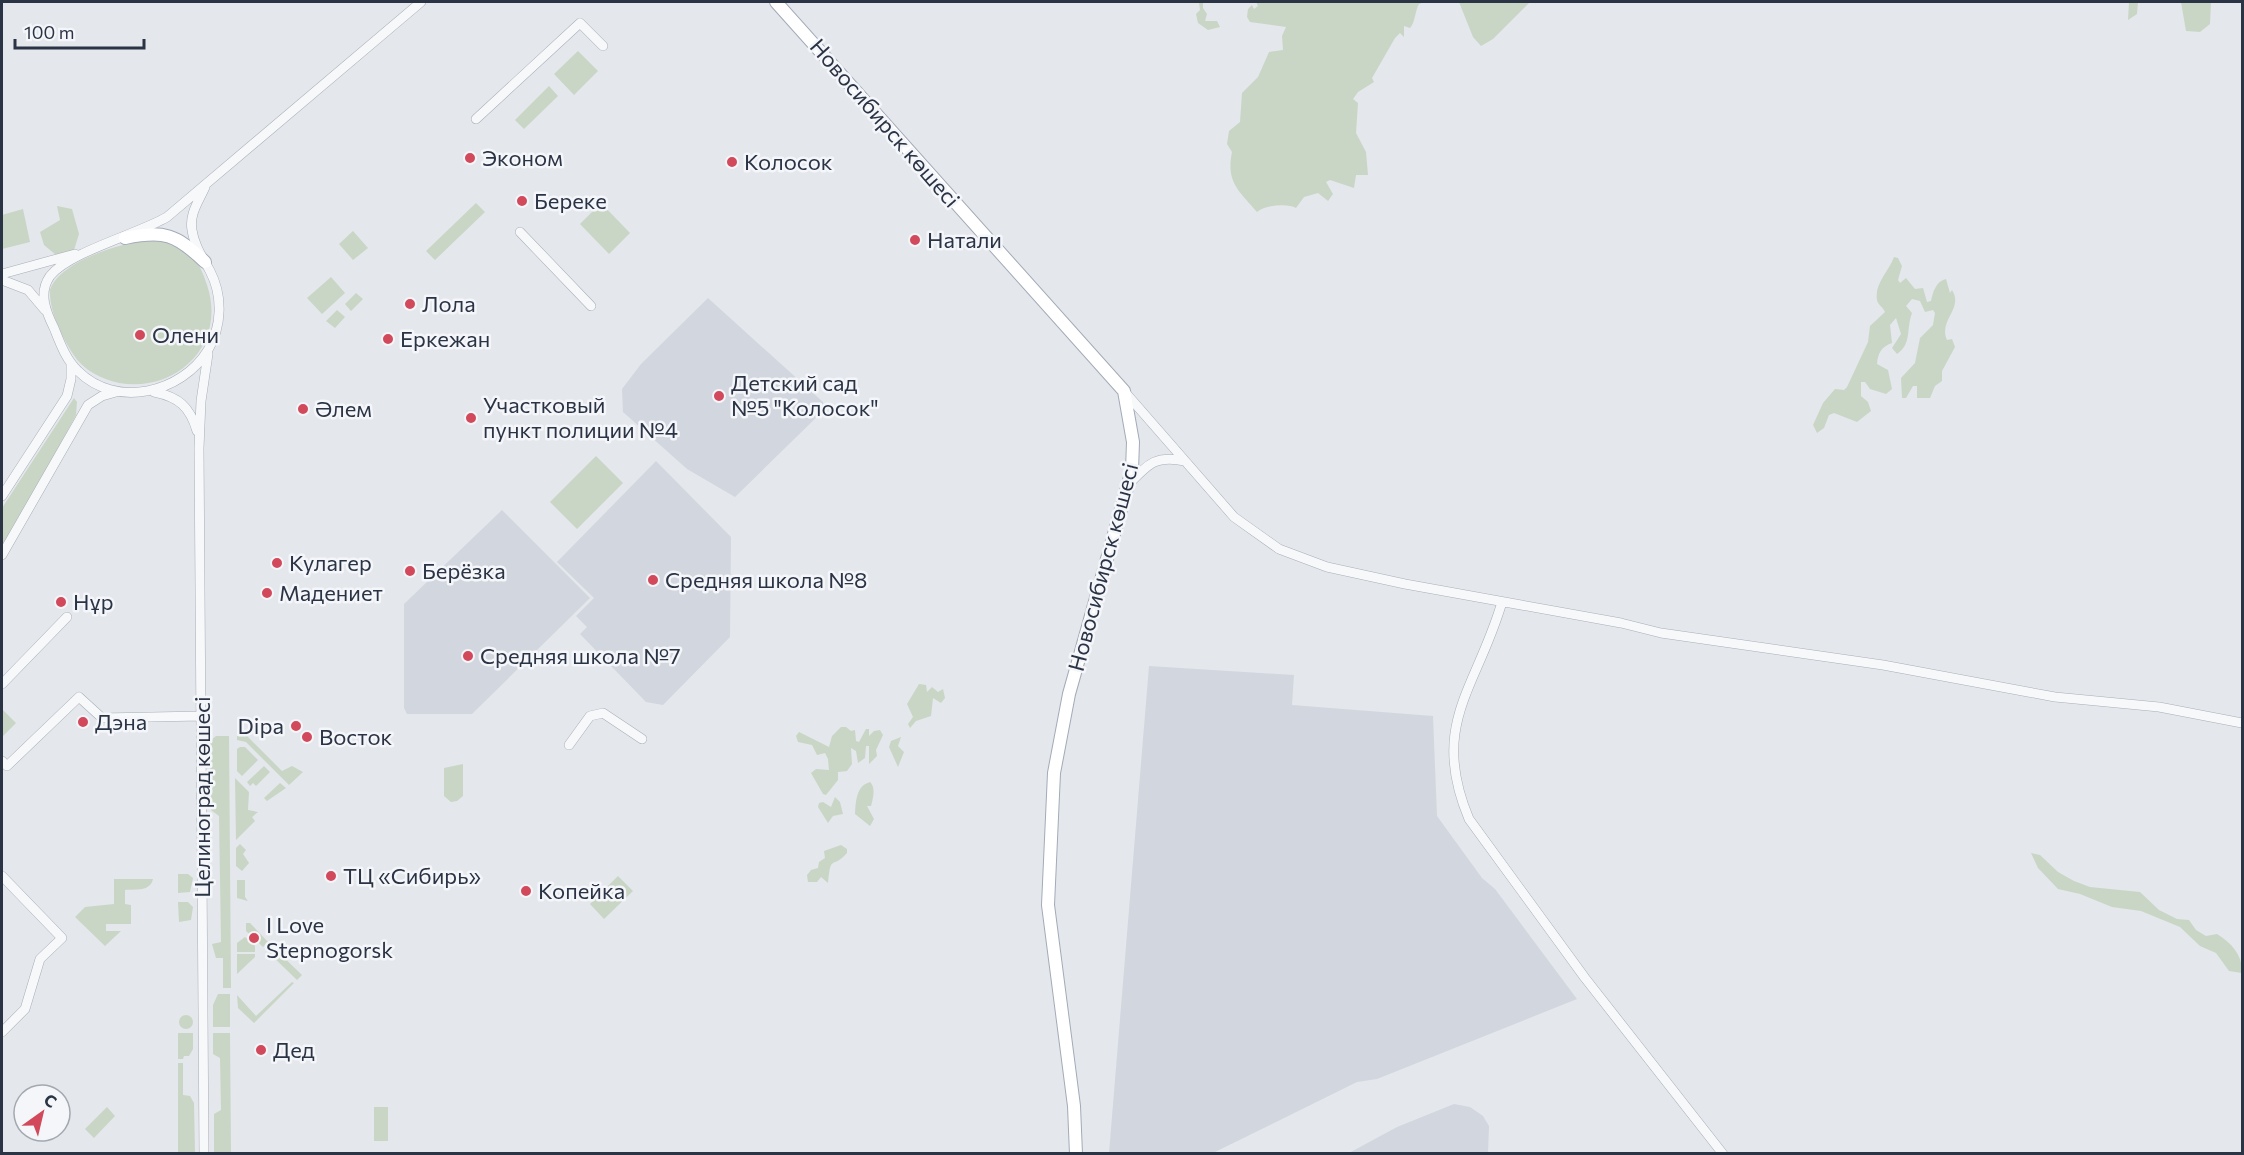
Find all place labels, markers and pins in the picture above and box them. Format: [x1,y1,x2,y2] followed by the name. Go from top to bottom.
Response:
[482,144,563,171] place label: Эконом
[744,148,833,175] place label: Колосок
[463,151,477,165] marker: Эконом
[725,155,739,169] marker: Колосок
[534,187,607,214] place label: Береке
[515,194,529,208] marker: Береке
[927,226,1002,253] place label: Натали
[908,233,922,247] marker: Натали
[422,290,476,317] place label: Лола
[403,297,417,311] marker: Лола
[152,321,219,348] place label: Олени
[400,325,490,352] place label: Еркежан
[133,328,147,342] marker: Олени
[381,332,395,346] marker: Еркежан
[731,369,879,421] place label: Детский сад №5 "Колосок"
[712,389,726,403] marker: Детский сад №5 "Колосок"
[483,391,678,443] place label: Участковый пункт полиции №4
[315,395,372,422] place label: Әлем
[296,402,310,416] marker: Әлем
[464,411,478,425] marker: Участковый пункт полиции №4
[289,549,372,576] place label: Кулагер
[270,556,284,570] marker: Кулагер
[422,557,506,584] place label: Берёзка
[403,564,417,578] marker: Берёзка
[665,566,867,593] place label: Средняя школа №8
[646,573,660,587] marker: Средняя школа №8
[279,579,383,606] place label: Мадениет
[260,586,274,600] marker: Мадениет
[73,588,114,615] place label: Нұр
[54,595,68,609] marker: Нұр
[480,642,681,669] place label: Средняя школа №7
[461,649,475,663] marker: Средняя школа №7
[95,708,147,735] place label: Дэна
[238,712,284,739] place label: Dipa
[76,715,90,729] marker: Дэна
[289,719,303,733] marker: Dipa
[319,723,393,750] place label: Восток
[300,730,314,744] marker: Восток
[343,862,481,889] place label: ТЦ «Сибирь»
[324,869,338,883] marker: ТЦ «Сибирь»
[538,877,625,904] place label: Копейка
[519,884,533,898] marker: Копейка
[266,911,393,963] place label: I Love Stepnogorsk
[247,931,261,945] marker: I Love Stepnogorsk
[273,1036,315,1063] place label: Дед
[254,1043,268,1057] marker: Дед

